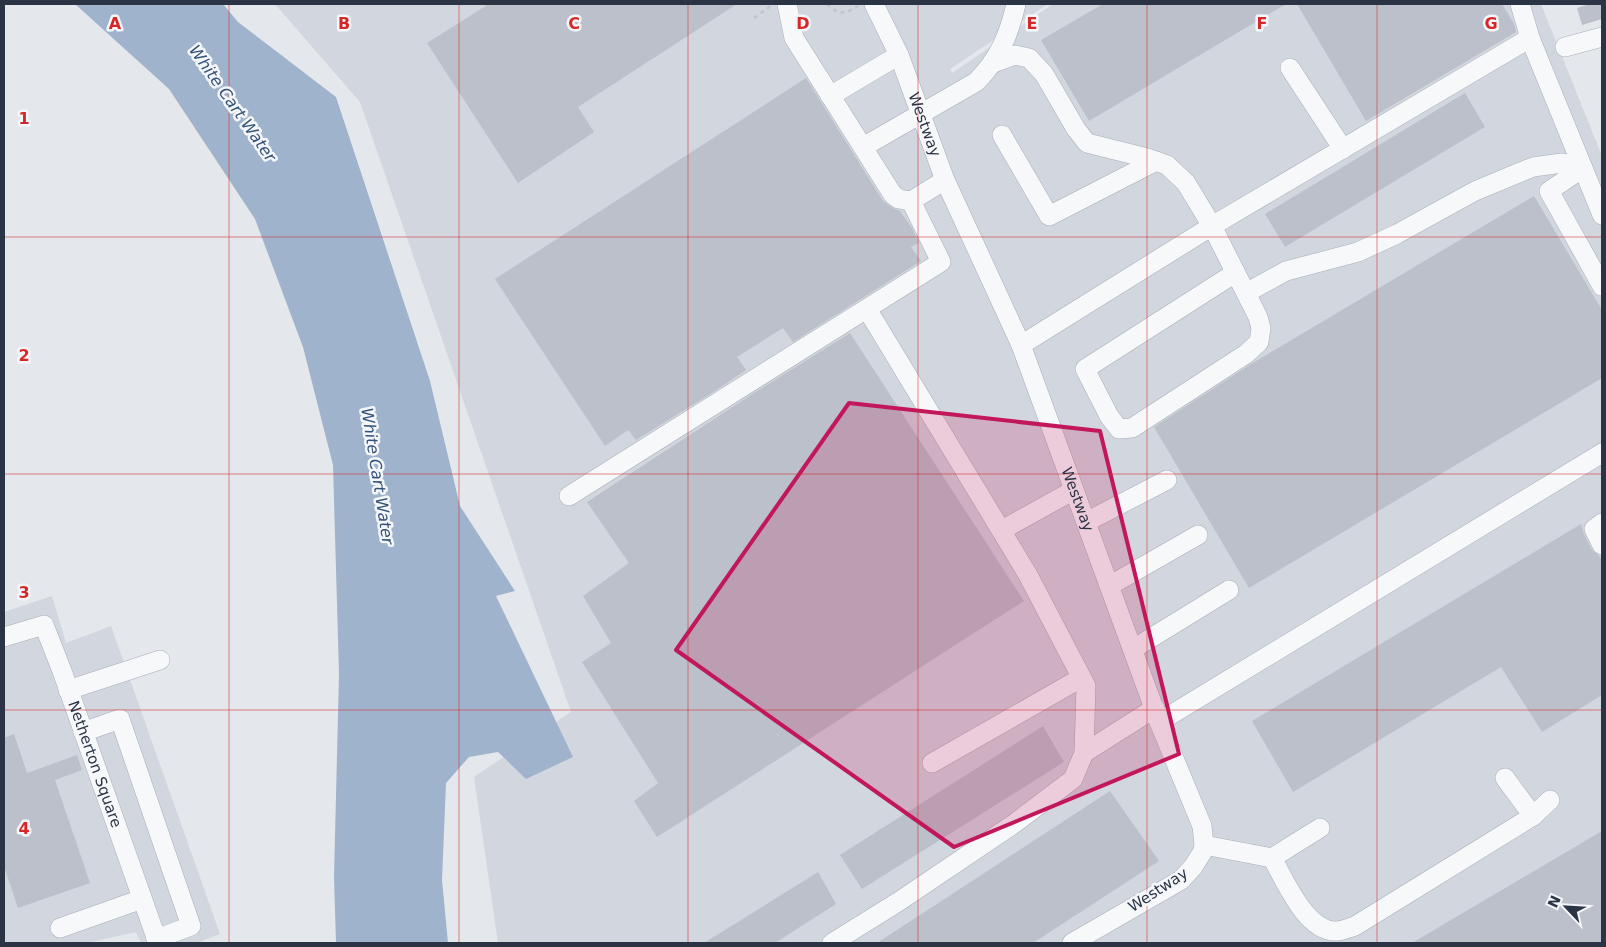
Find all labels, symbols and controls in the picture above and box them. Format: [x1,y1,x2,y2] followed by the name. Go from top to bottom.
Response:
[109,14,122,33] text: A
[338,14,350,33] text: B
[568,14,580,33] text: C
[796,14,810,33] text: D
[1027,14,1037,33] text: E
[1257,14,1267,33] text: F
[1484,14,1498,33] text: G
[185,41,281,166] water label: White Cart Water
[905,90,945,159] street label: Westway
[18,109,30,128] text: 1
[18,346,30,365] text: 2
[357,406,398,547] water label: White Cart Water
[1057,465,1098,534] street label: Westway
[18,583,30,602] text: 3
[64,698,126,830] street label: Netherton Square
[18,819,30,838] text: 4
[1125,864,1191,916] street label: Westway
[1541,882,1591,932] north arrow
[1544,893,1564,910] text: N

